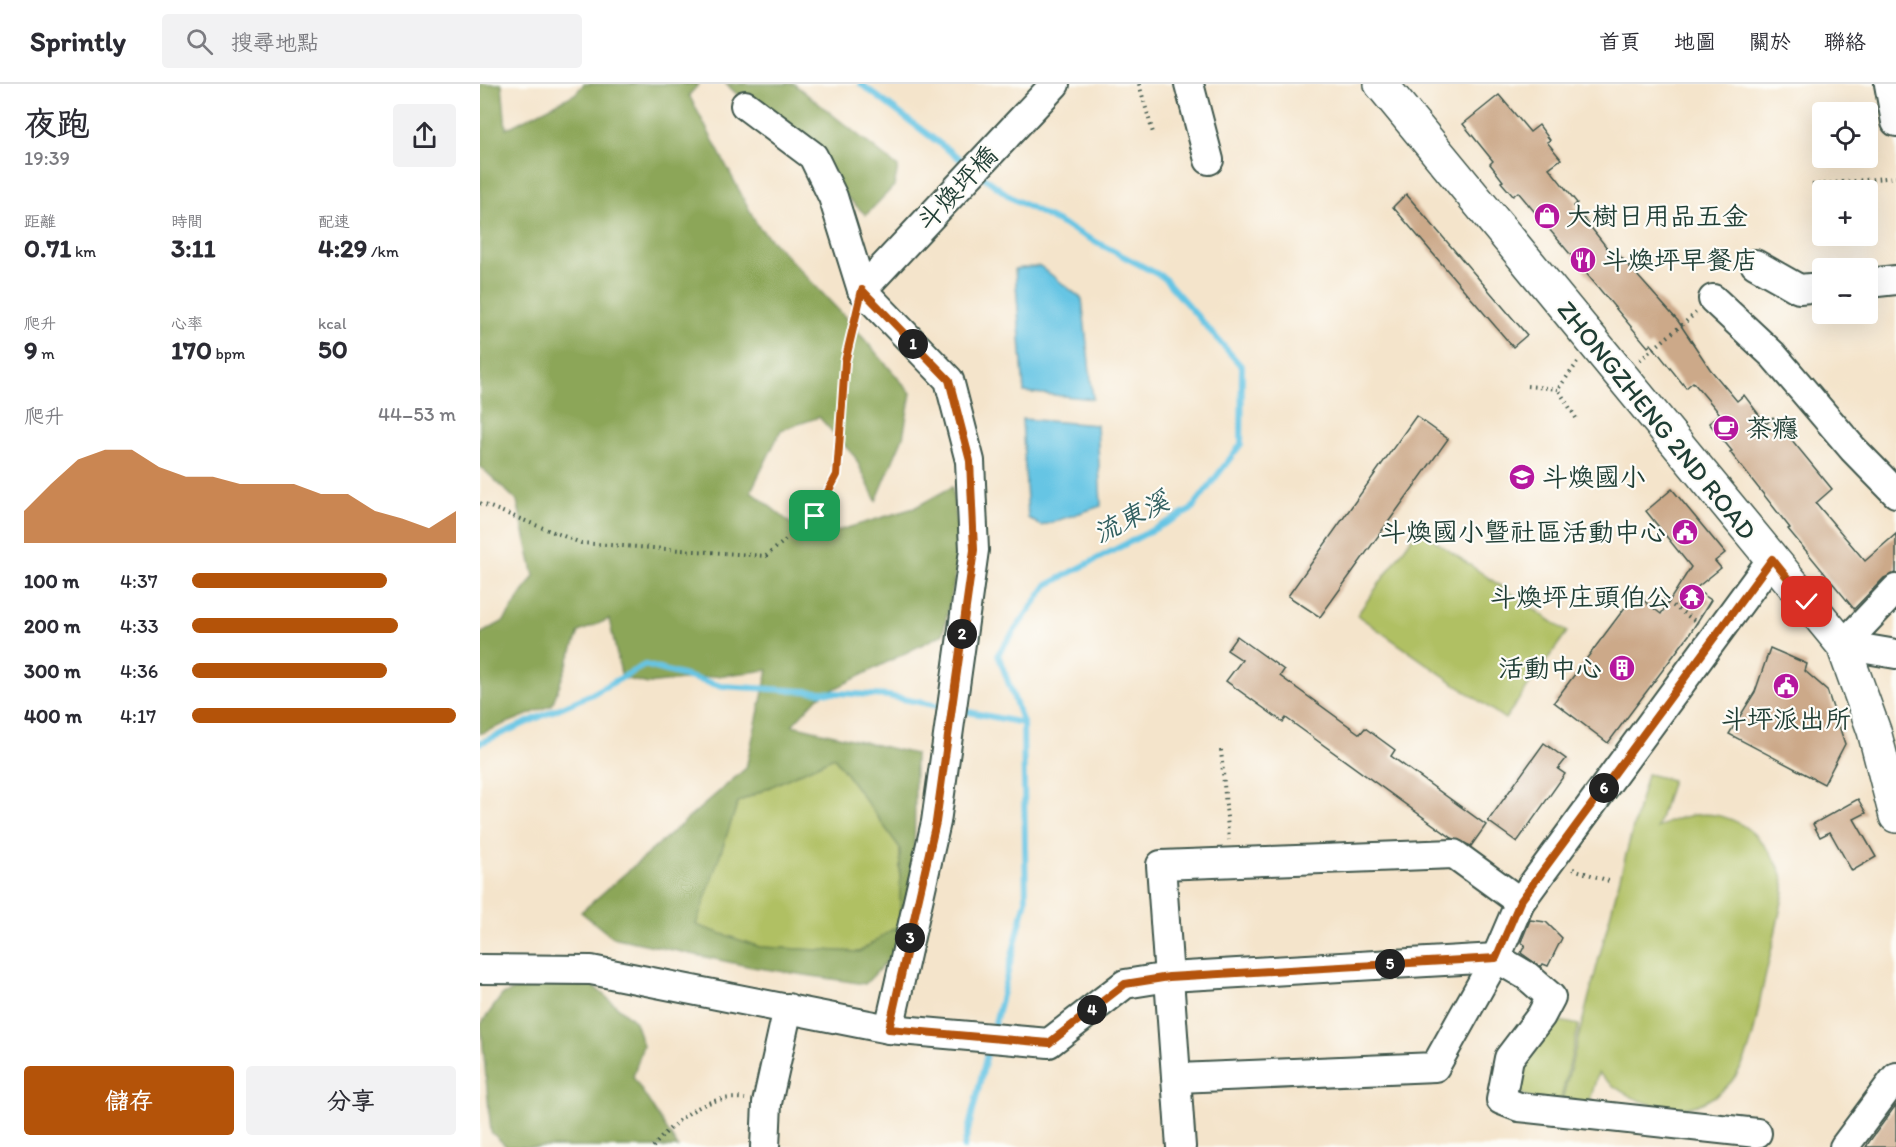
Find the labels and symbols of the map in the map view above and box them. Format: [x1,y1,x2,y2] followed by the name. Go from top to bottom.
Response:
[910,139,1004,237] street label: 斗煥坪橋
[1566,200,1748,232] place label: 大樹日用品五金
[1532,201,1562,231] shop icon: 大樹日用品五金
[1602,244,1758,276] place label: 斗煥坪早餐店
[1568,245,1598,275] restaurant icon: 斗煥坪早餐店
[1551,294,1763,546] street label: ZHONGZHENG 2ND ROAD
[898,329,928,359] pin: 1
[1746,412,1798,444] place label: 茶癮
[1711,413,1741,443] cafe icon: 茶癮
[1542,461,1646,493] place label: 斗煥國小
[1507,462,1537,492] school or university icon: 斗煥國小
[1087,483,1176,550] water label: 流東溪
[789,490,840,541] pin
[1380,516,1666,548] place label: 斗煥國小暨社區活動中心
[1670,517,1700,547] public building icon: 斗煥國小暨社區活動中心
[1781,576,1832,627] pin
[1490,581,1672,613] place label: 斗煥坪庄頭伯公
[1677,582,1707,612] temple icon: 斗煥坪庄頭伯公
[947,619,977,649] pin: 2
[1498,652,1602,684] place label: 活動中心
[1607,653,1637,683] building icon: 活動中心
[1771,671,1801,701] public building icon: 斗坪派出所
[1721,703,1851,735] place label: 斗坪派出所
[1589,773,1619,803] pin: 6
[895,923,925,953] pin: 3
[1375,949,1405,979] pin: 5
[1077,995,1107,1025] pin: 4

